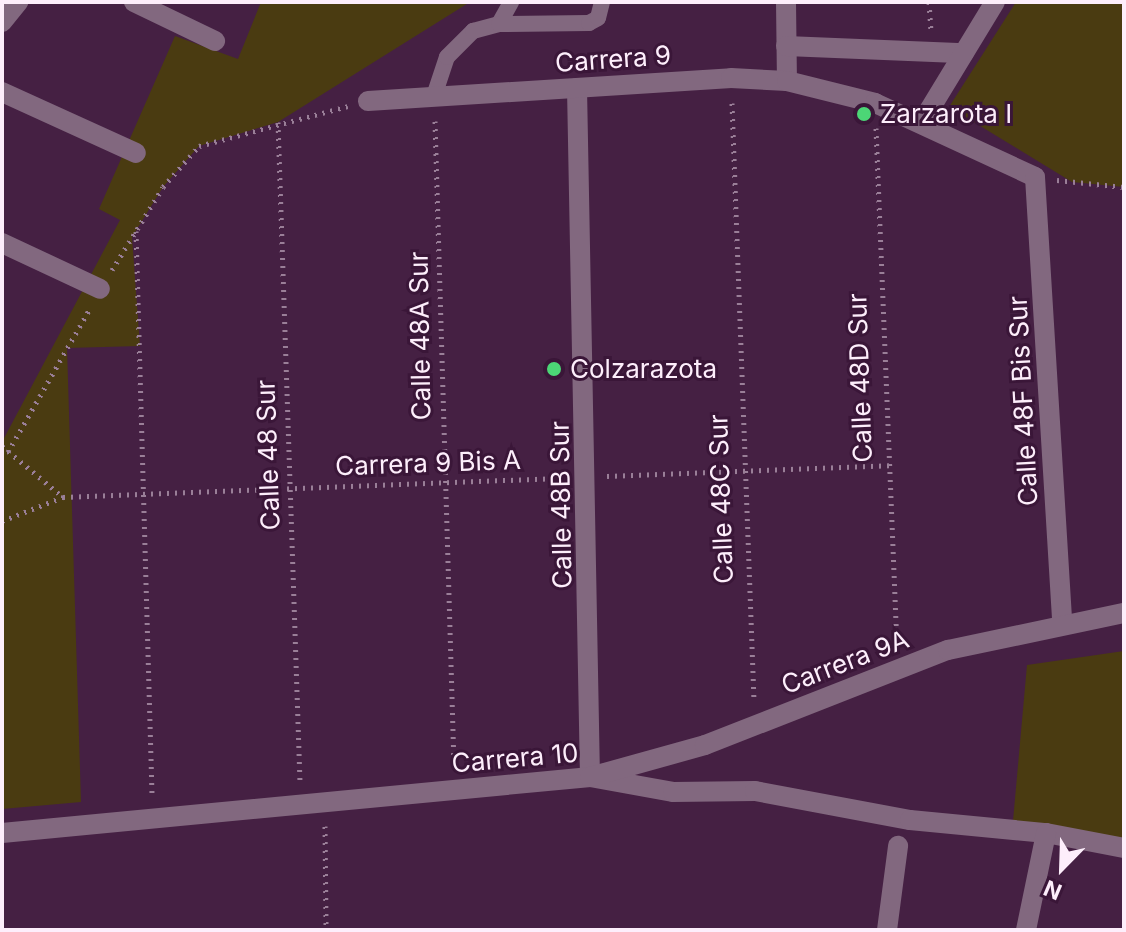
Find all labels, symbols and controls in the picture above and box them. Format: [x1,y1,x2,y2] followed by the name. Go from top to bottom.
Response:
[554,39,672,79] street label: Carrera 9
[880,98,1012,130] place label: Zarzarota I
[855,105,873,123] marker: Zarzarota I
[403,251,437,421] street label: Calle 48A Sur
[841,293,879,463] street label: Calle 48D Sur
[1002,295,1044,507] street label: Calle 48F Bis Sur
[570,353,717,385] place label: Colzarazota
[545,360,563,378] marker: Colzarazota
[250,379,286,531] street label: Calle 48 Sur
[702,414,740,584] street label: Calle 48C Sur
[544,421,578,589] street label: Calle 48B Sur
[335,444,521,482] street label: Carrera 9 Bis A
[777,623,913,701] street label: Carrera 9A
[450,737,580,779] street label: Carrera 10
[1022,828,1102,908] north arrow
[1040,875,1065,905] text: N

